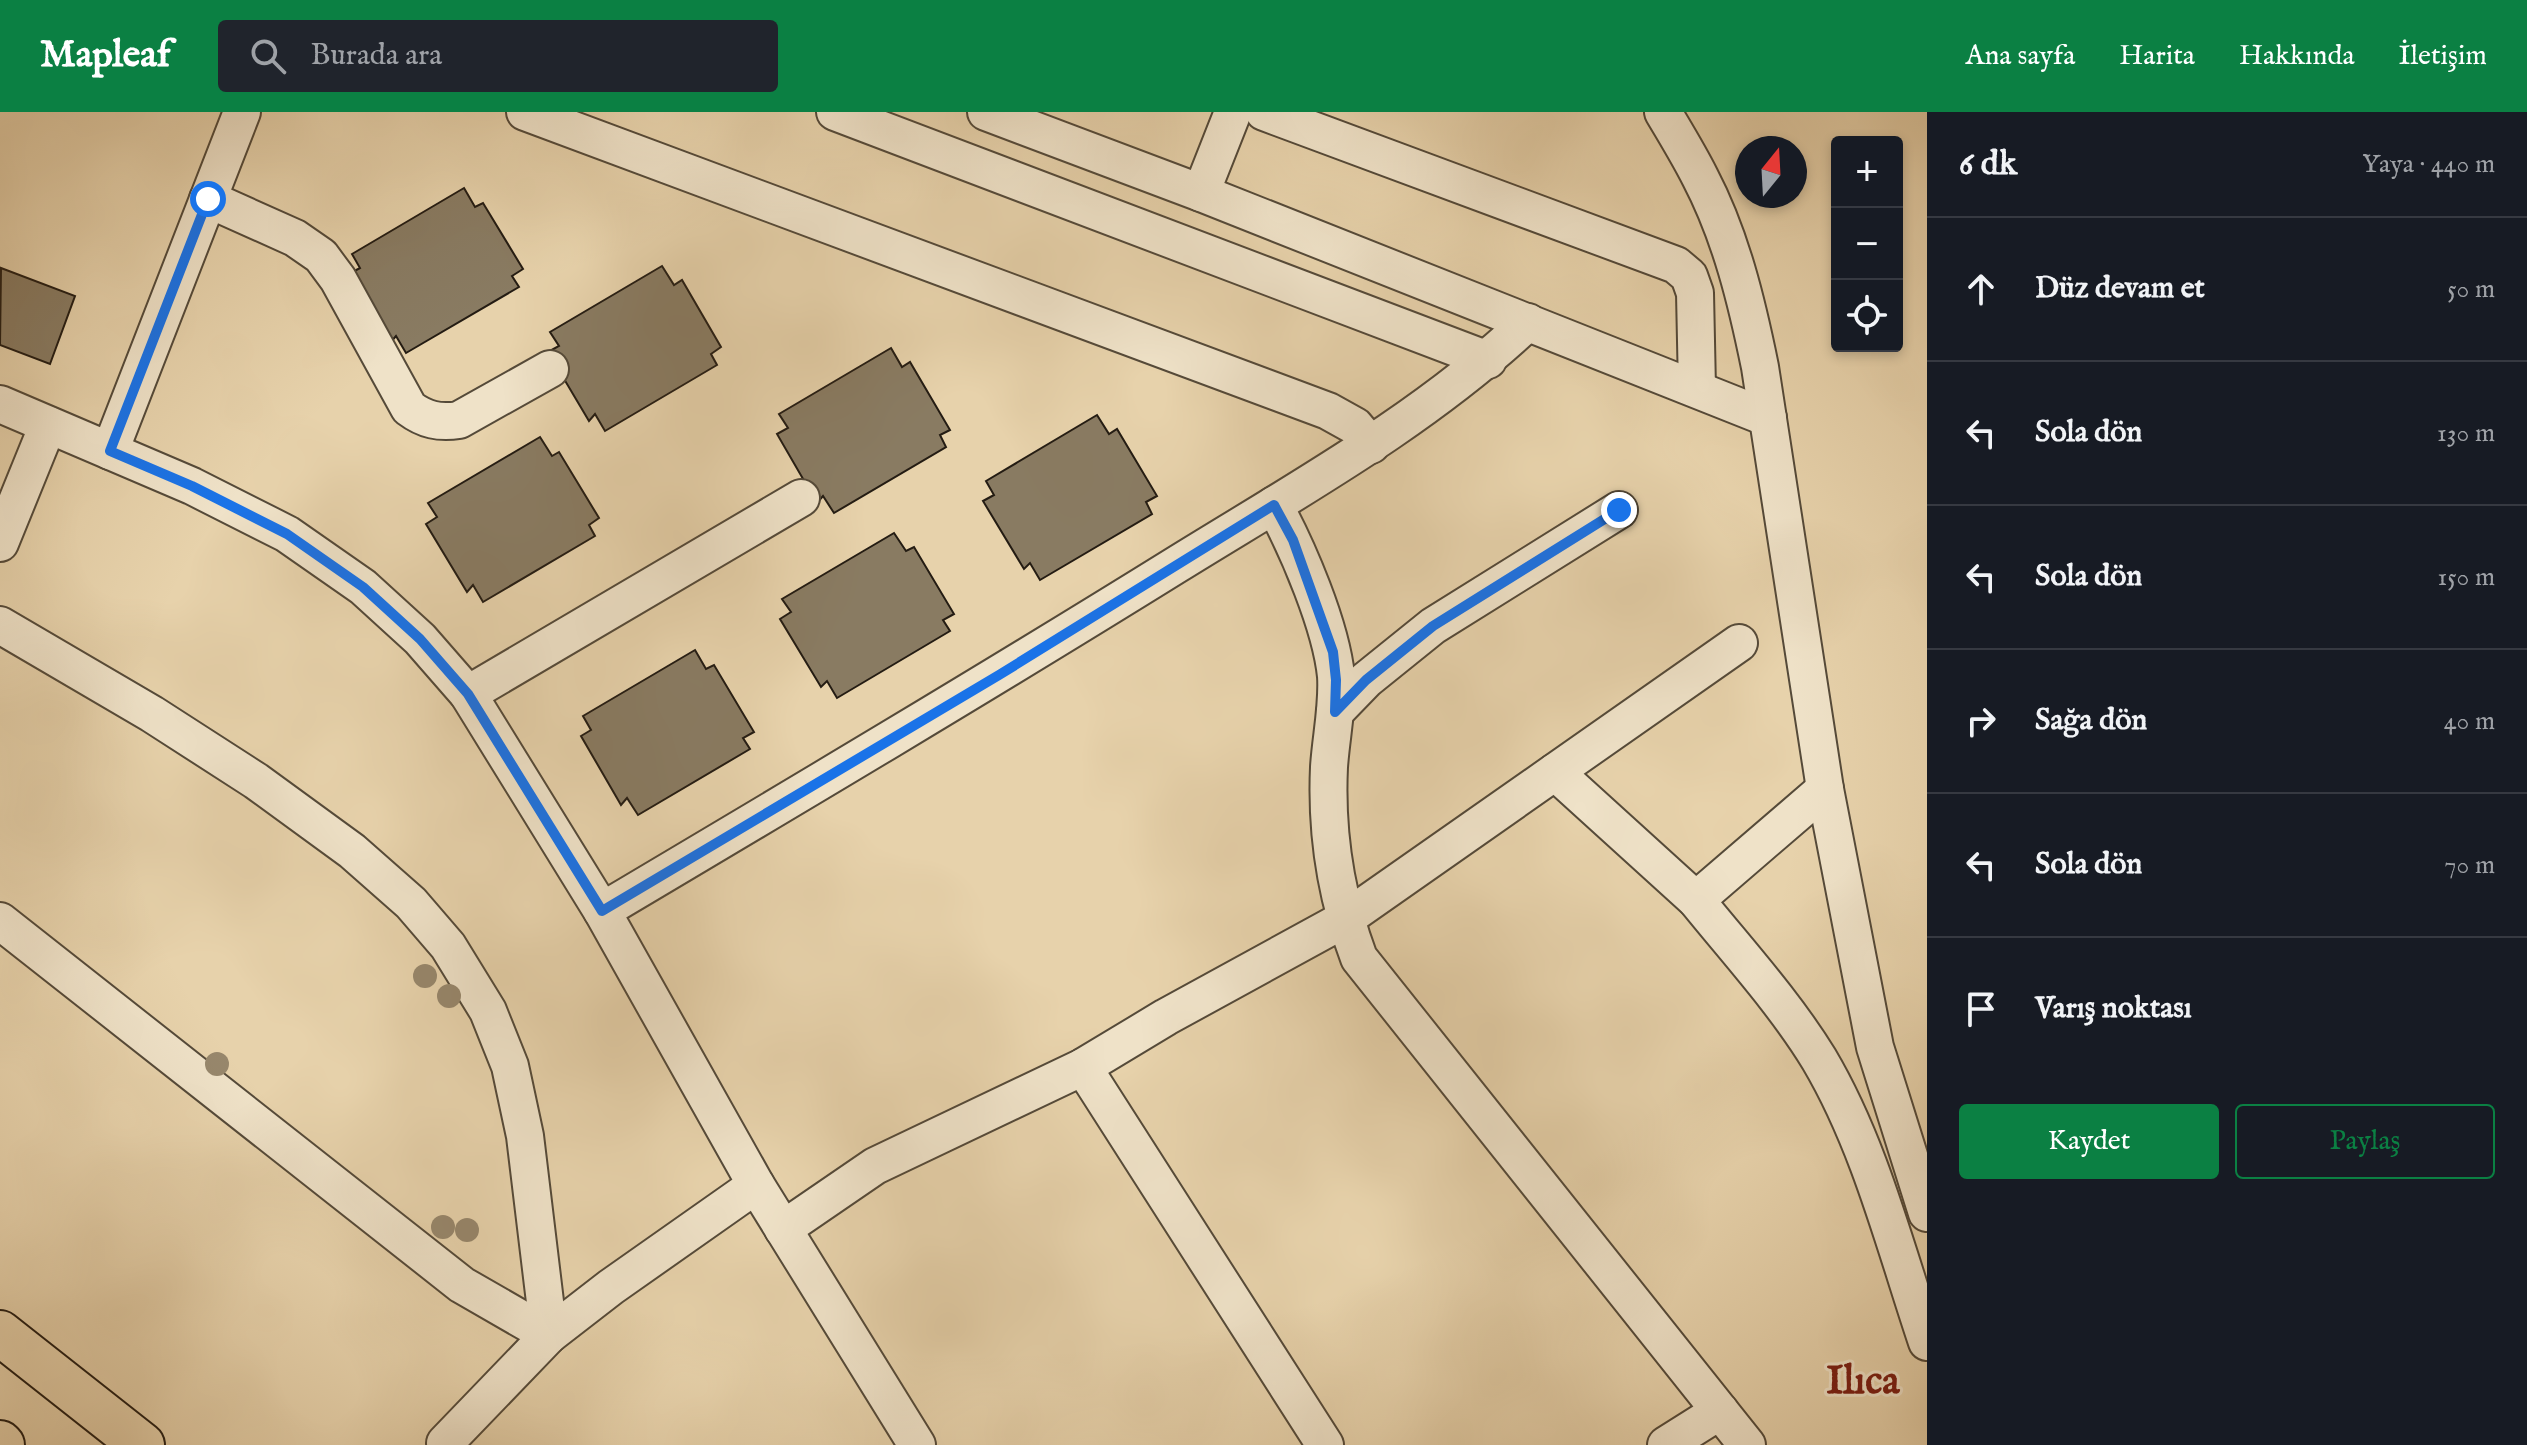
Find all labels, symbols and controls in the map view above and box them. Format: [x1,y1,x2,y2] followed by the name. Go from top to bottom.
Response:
[218,20,778,92] search box
[40,32,170,80] text: Mapleaf
[246,34,290,78] icon: search
[310,37,442,75] text: Burada ara
[1966,39,2075,74] text: Ana sayfa
[2119,39,2195,74] text: Harita
[2239,39,2355,74] text: Hakkında
[2399,39,2487,74] text: İletişim
[1735,136,1807,208] north arrow
[1831,136,1903,352] map controls
[1831,136,1903,208] button: +
[1959,143,2017,186] text: 6 dk
[2362,148,2495,181] text: Yaya · 440 m
[190,181,226,217] route start
[1831,208,1903,280] button: −
[1959,267,2003,311] icon: ahead
[2035,270,2205,308] text: Düz devam et
[2447,273,2495,306] text: 50 m
[1831,280,1903,352] button: locate
[1959,411,2003,455] icon: left
[2035,414,2142,452] text: Sola dön
[2437,417,2495,450] text: 130 m
[1601,492,1637,528] route end
[1959,555,2003,599] icon: left
[2035,558,2142,596] text: Sola dön
[2437,561,2495,594] text: 150 m
[1959,699,2003,743] icon: right
[2035,702,2147,740] text: Sağa dön
[2444,705,2495,738] text: 40 m
[1959,843,2003,887] icon: left
[2035,846,2142,884] text: Sola dön
[2444,849,2495,882] text: 70 m
[1959,987,2003,1031] icon: arrive
[2035,990,2192,1028] text: Varış noktası
[1959,1104,2219,1179] button: Kaydet
[2235,1104,2495,1179] button: Paylaş
[1826,1357,1900,1408] district label: Ilıca

